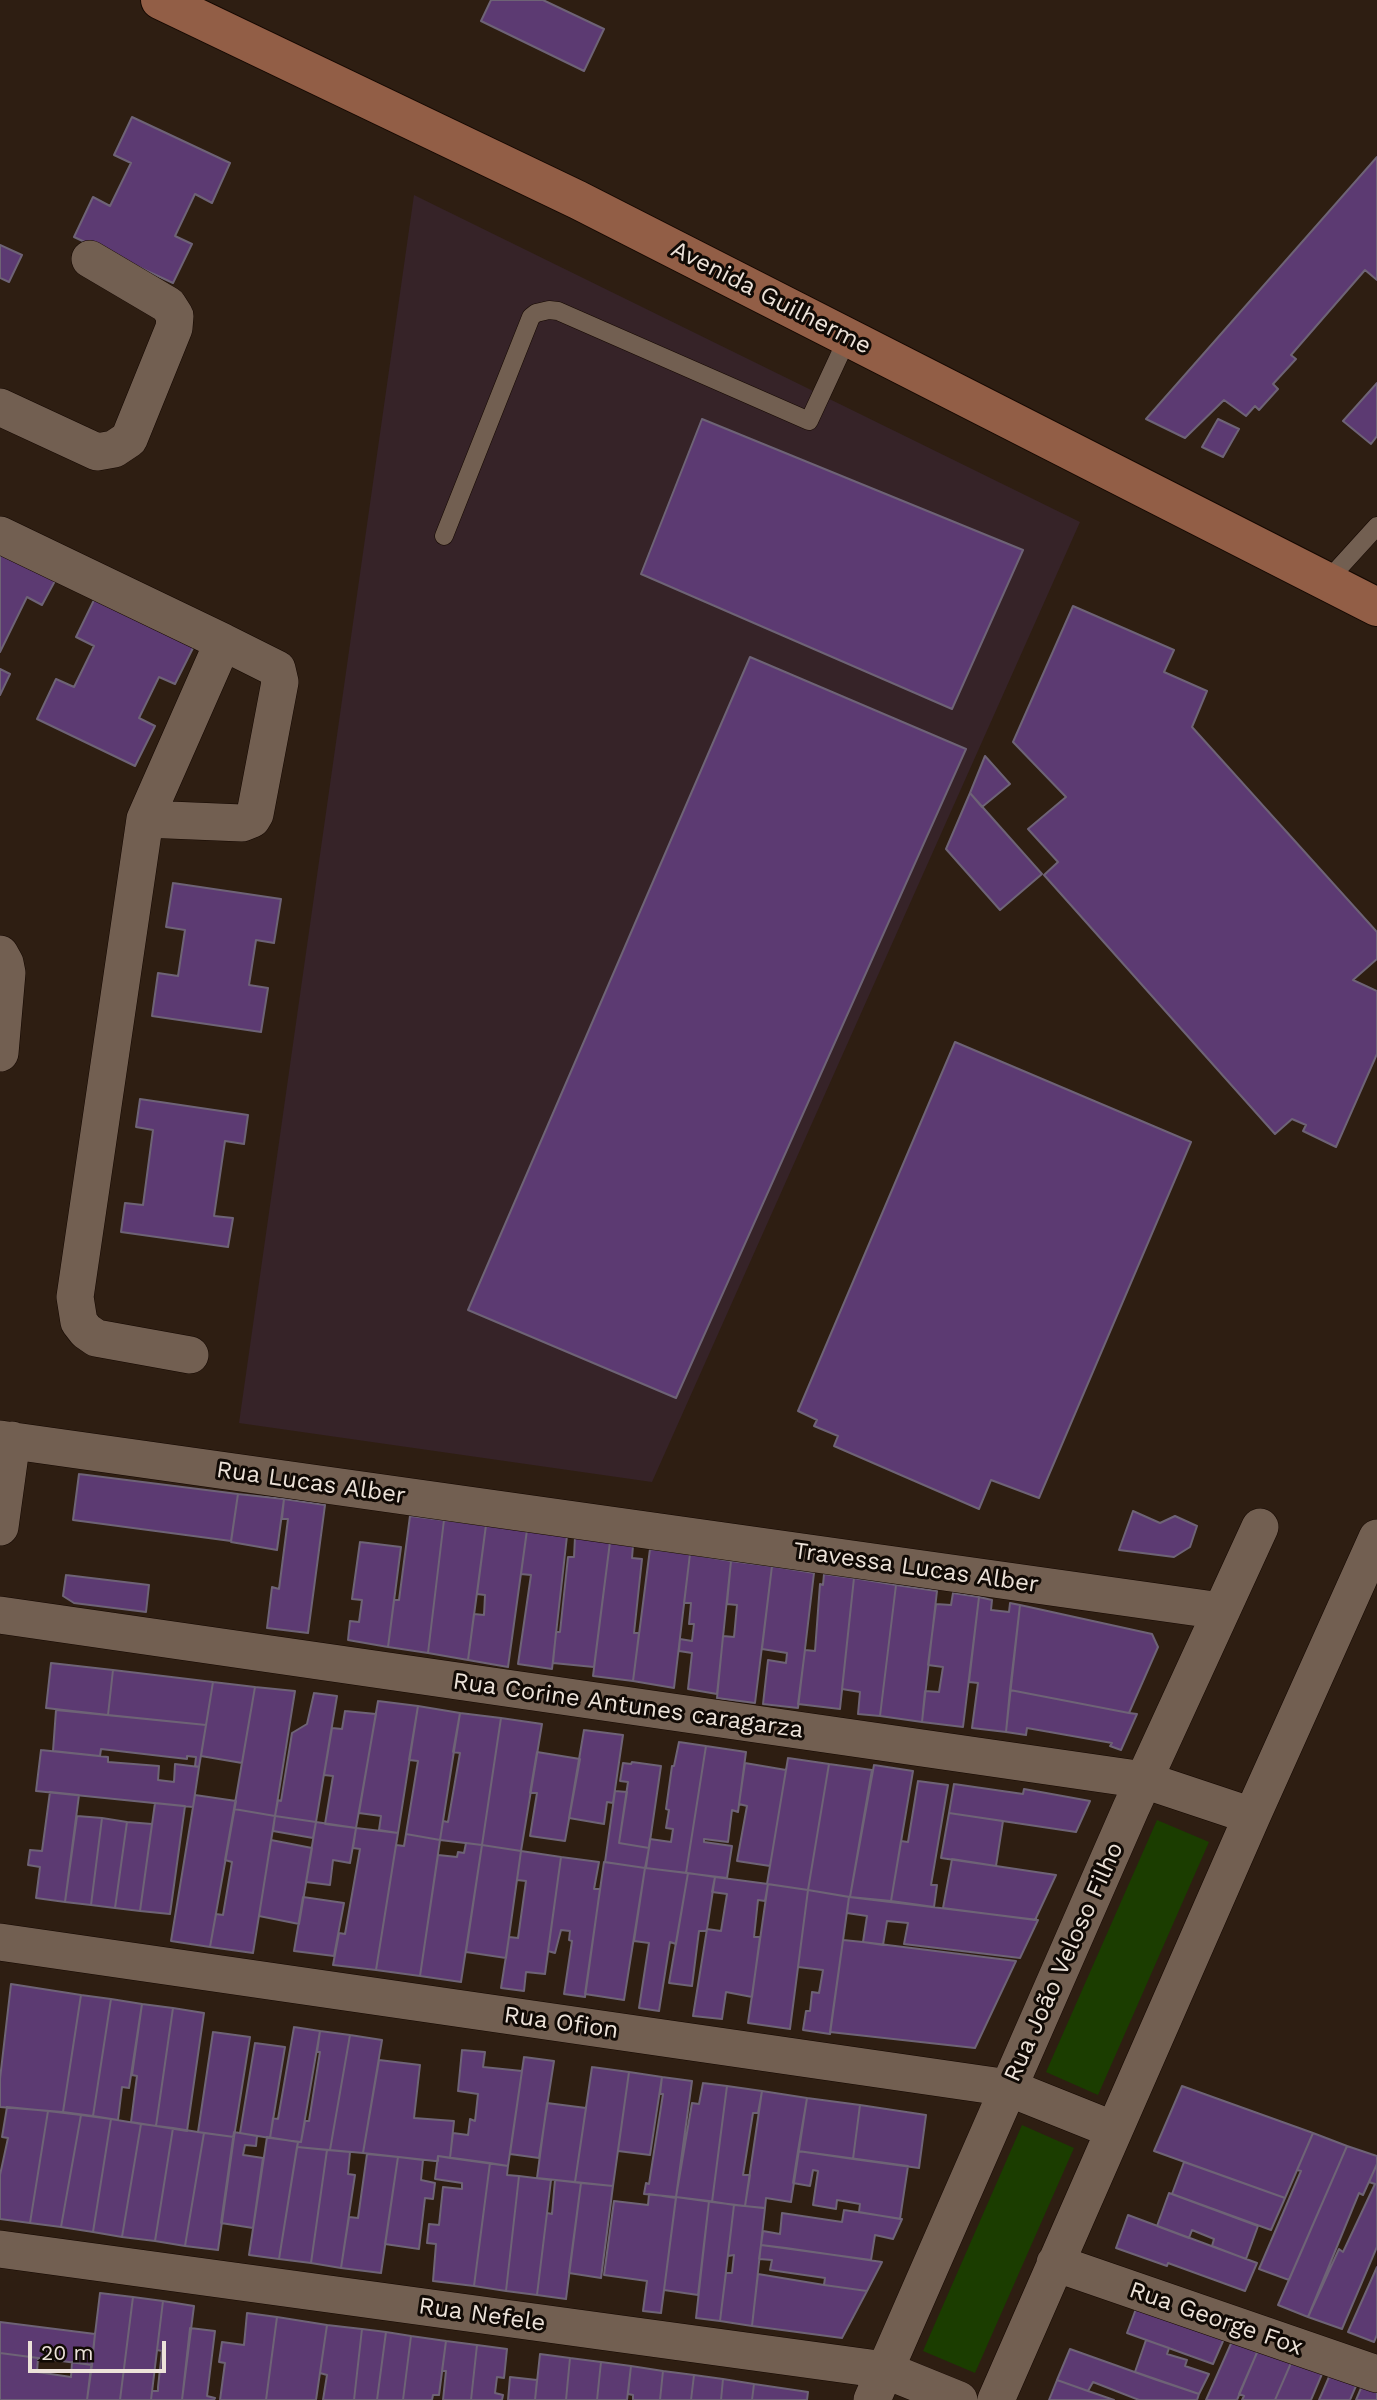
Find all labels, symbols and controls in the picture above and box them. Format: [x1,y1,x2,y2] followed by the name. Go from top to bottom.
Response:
[666,235,876,361] street label: Avenida Guilherme
[214,1455,408,1511] street label: Rua Lucas Alber
[791,1537,1041,1599] street label: Travessa Lucas Alber
[451,1667,805,1745] street label: Rua Corine Antunes caragarza
[998,1838,1130,2086] street label: Rua João Veloso Filho
[502,2001,620,2045] street label: Rua Ofion
[1125,2276,1307,2362] street label: Rua George Fox
[417,2292,547,2338] street label: Rua Nefele
[32,2326,170,2370] scale bar
[41,2340,93,2365] text: 20 m

